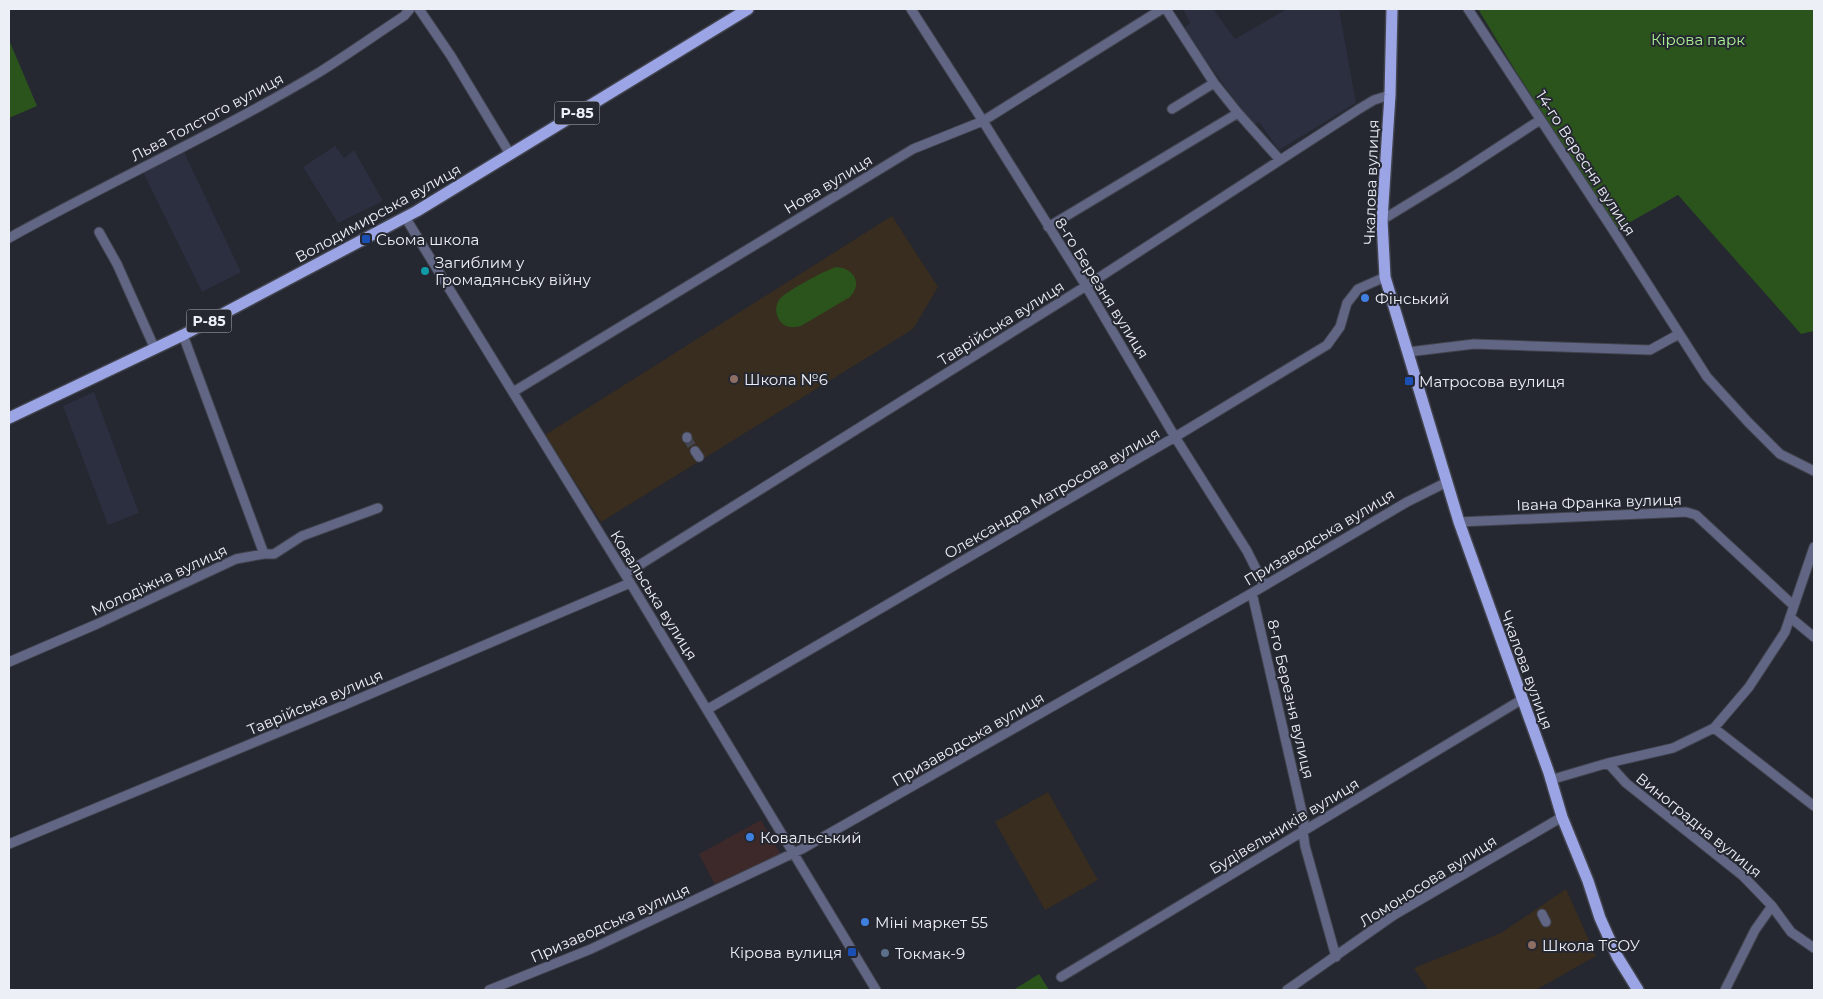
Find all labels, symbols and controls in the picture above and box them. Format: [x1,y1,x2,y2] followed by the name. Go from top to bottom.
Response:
[1651,30,1745,49] park label: Кірова парк
[127,69,287,165] street label: Льва Толстого вулиця
[1532,87,1640,239] street label: 14-го Вересня вулиця
[554,102,600,125] road number: Р-85
[1359,119,1383,245] street label: Чкалова вулиця
[780,150,876,218] street label: Нова вулиця
[292,159,464,267] street label: Володимирська вулиця
[1051,214,1153,362] street label: 8-го Березня вулиця
[376,230,479,249] place label: Сьома школа
[360,233,372,245] marker: Сьома школа
[435,253,591,289] place label: Загиблим у Громадянську війну
[419,265,431,277] marker: Загиблим у Громадянську війну
[934,276,1068,370] street label: Таврійська вулиця
[1375,289,1449,308] place label: Фінський
[1359,292,1371,304] marker: Фінський
[186,310,232,332] road number: Р-85
[744,370,828,389] place label: Школа №6
[1419,372,1565,391] place label: Матросова вулиця
[728,373,740,385] marker: Школа №6
[1403,375,1415,387] marker: Матросова вулиця
[941,423,1163,563] street label: Олександра Матросова вулиця
[1240,484,1398,590] street label: Призаводська вулиця
[1516,490,1682,514] street label: Івана Франка вулиця
[606,526,702,664] street label: Ковальська вулиця
[88,540,230,620] street label: Молодіжна вулиця
[1497,608,1557,732] street label: Чкалова вулиця
[1263,618,1319,780] street label: 8-го Березня вулиця
[244,665,386,739] street label: Таврійська вулиця
[889,688,1047,790] street label: Призаводська вулиця
[1632,768,1766,882] street label: Виноградна вулиця
[1206,774,1362,878] street label: Будівельників вулиця
[760,828,862,847] place label: Ковальський
[744,831,756,843] marker: Ковальський
[1356,831,1500,931] street label: Ломоносова вулиця
[527,879,693,967] street label: Призаводська вулиця
[875,913,988,932] place label: Міні маркет 55
[859,916,871,928] marker: Міні маркет 55
[1542,936,1641,955] place label: Школа ТСОУ
[1526,939,1538,951] marker: Школа ТСОУ
[730,943,842,962] place label: Кірова вулиця
[895,944,965,963] place label: Токмак-9
[846,946,858,958] marker: Кірова вулиця
[879,947,891,959] marker: Токмак-9

